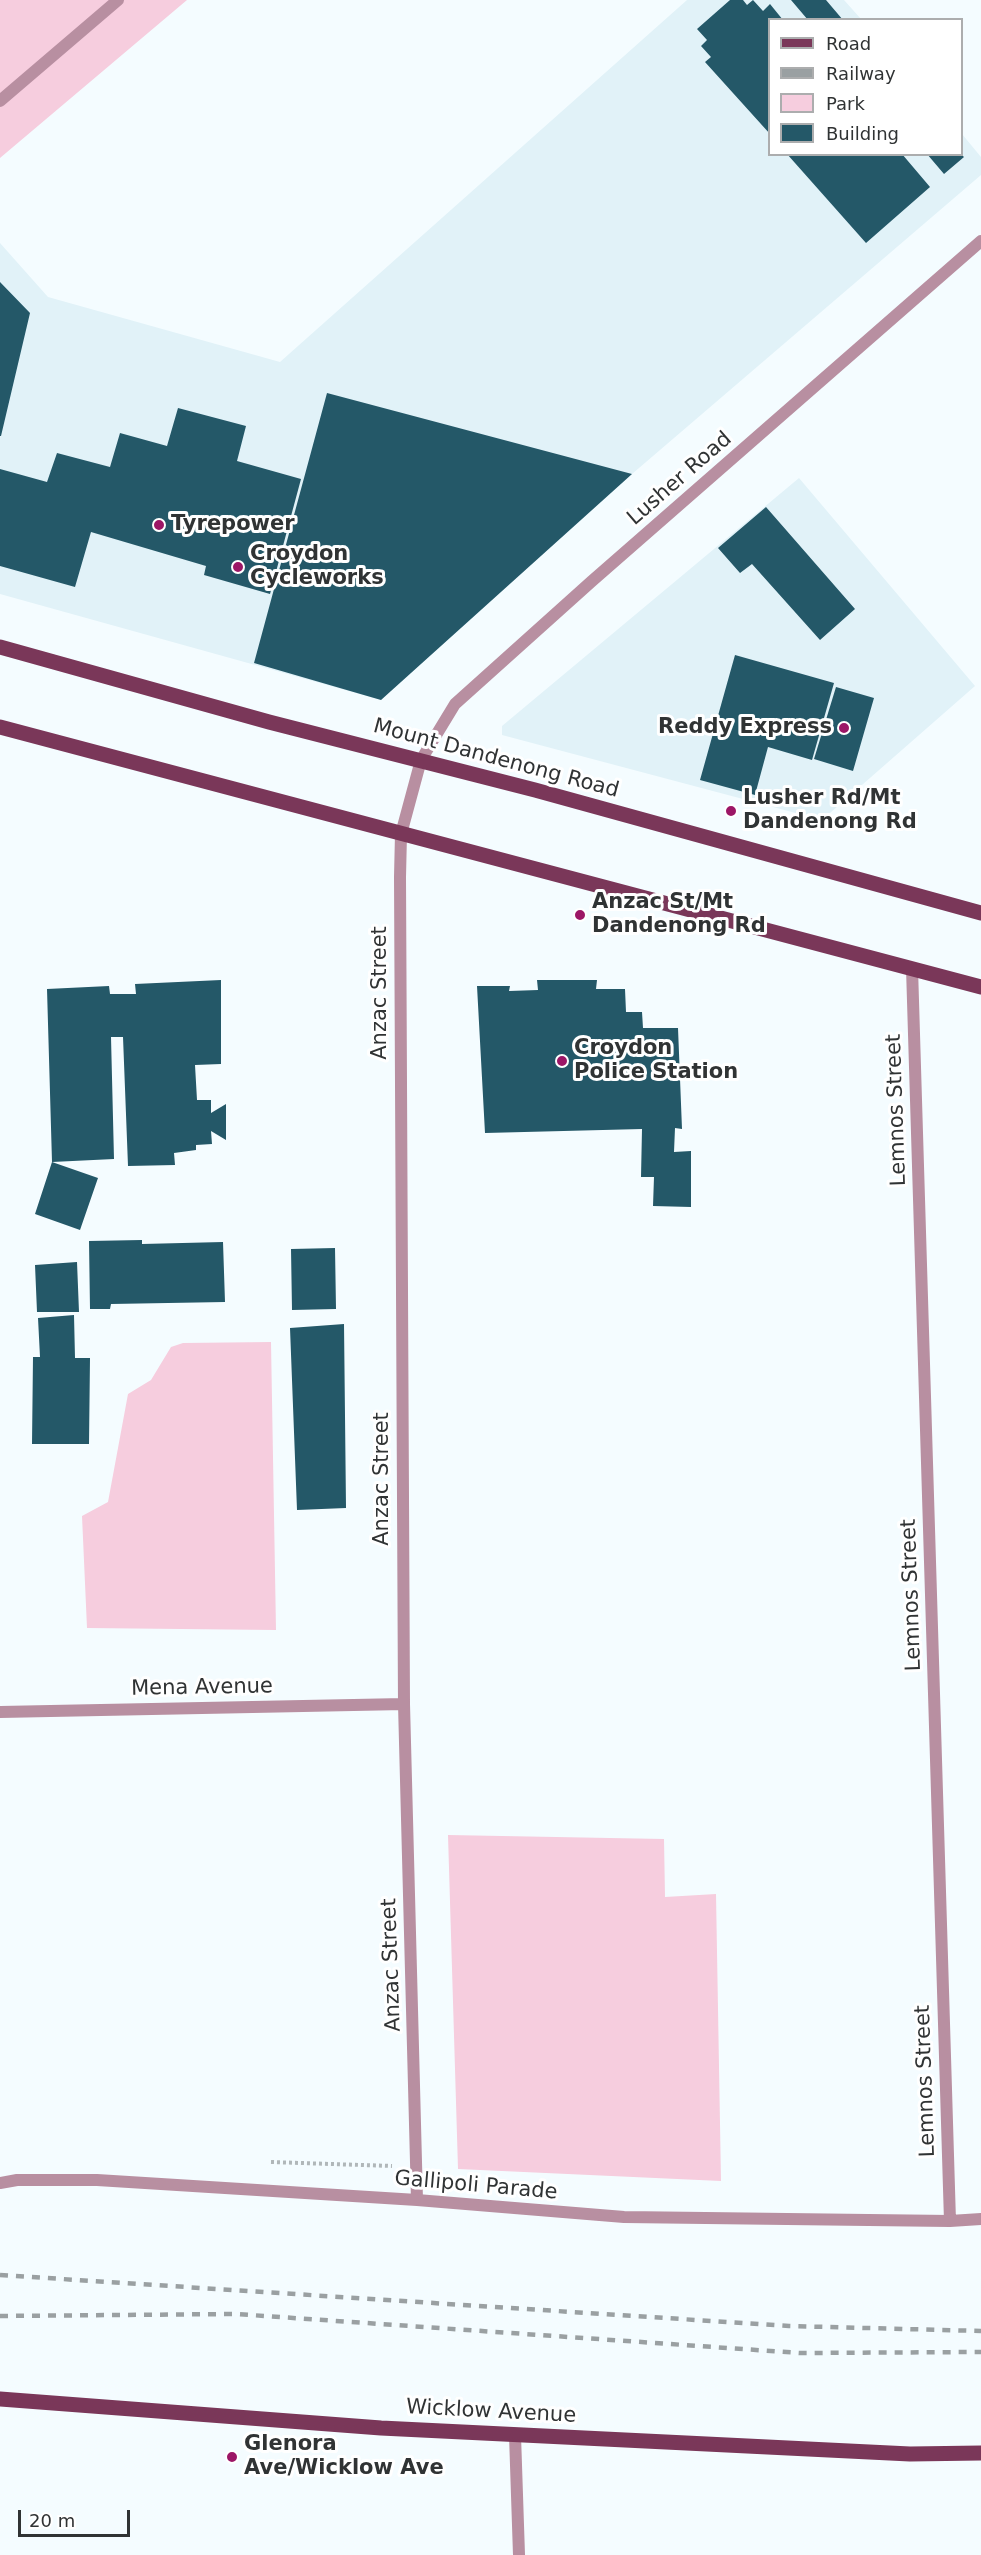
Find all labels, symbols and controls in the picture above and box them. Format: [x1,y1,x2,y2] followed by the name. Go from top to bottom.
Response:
[768,18,963,156] legend
[826,33,871,54] text: Road
[826,63,896,84] text: Railway
[826,93,865,114] text: Park
[826,123,899,144] text: Building
[623,427,737,531] street label: Lusher Road
[171,512,295,538] place label: Tyrepower
[152,518,166,532] marker: Tyrepower
[250,542,384,592] place label: Croydon Cycleworks
[231,560,245,574] marker: Croydon Cycleworks
[370,714,622,804] street label: Mount Dandenong Road
[658,715,832,741] place label: Reddy Express
[837,721,851,735] marker: Reddy Express
[743,786,917,836] place label: Lusher Rd/Mt Dandenong Rd
[724,804,738,818] marker: Lusher Rd/Mt Dandenong Rd
[592,890,766,940] place label: Anzac St/Mt Dandenong Rd
[573,908,587,922] marker: Anzac St/Mt Dandenong Rd
[368,926,394,1060] street label: Anzac Street
[882,1033,912,1187] street label: Lemnos Street
[574,1036,738,1086] place label: Croydon Police Station
[555,1054,569,1068] marker: Croydon Police Station
[370,1412,396,1546] street label: Anzac Street
[897,1518,927,1672] street label: Lemnos Street
[131,1674,273,1702] street label: Mena Avenue
[377,1898,407,2032] street label: Anzac Street
[911,2004,941,2158] street label: Lemnos Street
[393,2166,559,2206] street label: Gallipoli Parade
[405,2395,577,2429] street label: Wicklow Avenue
[244,2432,444,2482] place label: Glenora Ave/Wicklow Ave
[225,2450,239,2464] marker: Glenora Ave/Wicklow Ave
[21,2498,134,2536] scale bar
[29,2510,75,2531] text: 20 m

